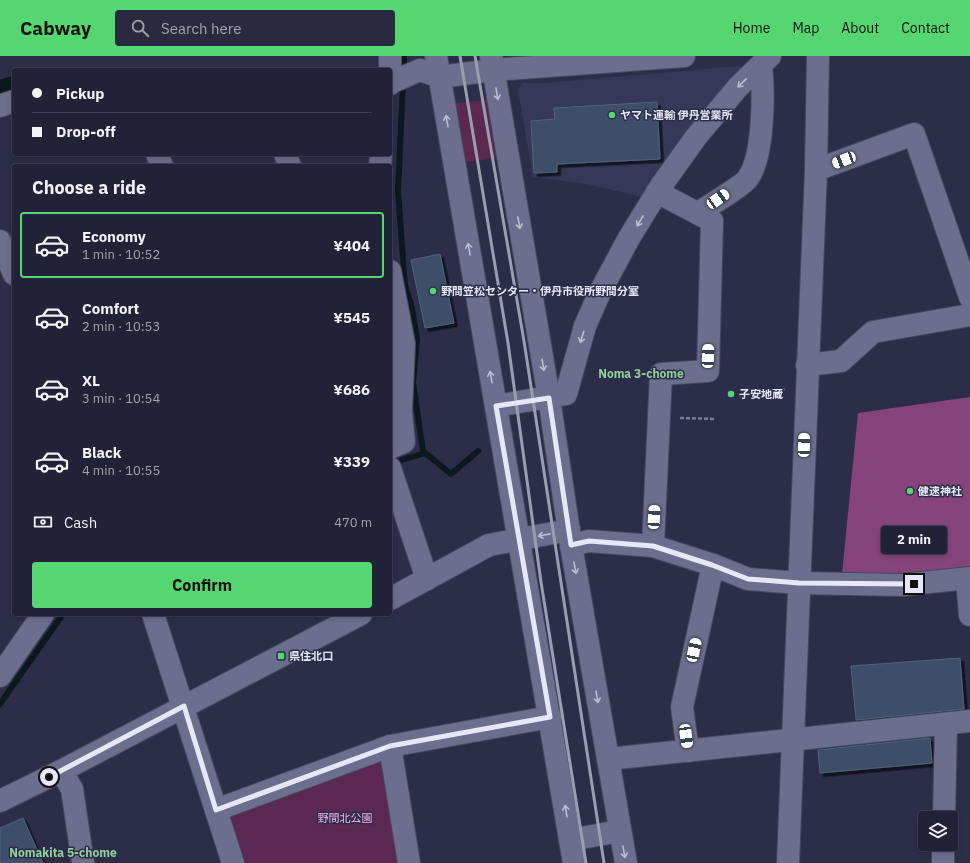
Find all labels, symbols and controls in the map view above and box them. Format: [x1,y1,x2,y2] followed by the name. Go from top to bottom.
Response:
[115,10,395,46] search box
[20,16,91,40] text: Cabway
[129,17,151,39] icon: search
[161,19,241,38] text: Search here
[733,19,770,37] text: Home
[792,19,819,37] text: Map
[841,19,879,37] text: About
[901,19,950,37] text: Contact
[737,78,747,88] one-way arrow
[56,84,104,103] text: Pickup
[493,88,501,101] one-way arrow
[620,108,733,122] place label: ヤマト運輸 伊丹営業所
[607,110,617,120] marker: ヤマト運輸 伊丹営業所
[443,115,451,128] one-way arrow
[56,122,116,141] text: Drop-off
[831,150,857,170] car
[32,176,146,199] text: Choose a ride
[705,187,731,211] car
[635,215,643,227] one-way arrow
[515,216,523,229] one-way arrow
[34,227,70,263] icon: car
[82,227,146,246] text: Economy
[333,236,370,255] text: ¥404
[465,243,473,256] one-way arrow
[82,246,160,263] text: 1 min · 10:52
[441,284,639,298] place label: 野間笠松センター・伊丹市役所野間分室
[428,286,438,296] marker: 野間笠松センター・伊丹市役所野間分室
[34,299,70,335] icon: car
[82,299,139,318] text: Comfort
[333,308,370,327] text: ¥545
[82,318,160,335] text: 2 min · 10:53
[578,331,585,344] one-way arrow
[702,344,714,368] car
[539,358,547,371] one-way arrow
[598,366,684,381] district label: Noma 3-chome
[34,371,70,407] icon: car
[82,371,100,390] text: XL
[487,371,495,384] one-way arrow
[333,380,370,399] text: ¥686
[739,387,783,401] place label: 子安地蔵
[726,389,736,399] marker: 子安地蔵
[82,390,160,407] text: 3 min · 10:54
[798,433,810,457] car
[34,443,70,479] icon: car
[82,443,122,462] text: Black
[333,452,370,471] text: ¥339
[82,462,160,479] text: 4 min · 10:55
[917,484,962,498] place label: 健速神社
[905,486,915,496] marker: 健速神社
[647,505,661,529] car
[32,511,54,533] icon: cash
[64,513,97,532] text: Cash
[334,514,372,531] text: 470 m
[881,526,947,554] callout: 2 min
[538,531,551,539] one-way arrow
[897,531,931,548] text: 2 min
[32,562,372,608] button: Confirm
[571,562,579,575] one-way arrow
[905,575,923,593] route end
[686,637,702,663] car
[289,649,333,663] place label: 県住北口
[276,651,286,661] marker: 県住北口
[593,690,601,703] one-way arrow
[678,723,694,749] car
[40,768,58,786] route start
[561,805,569,818] one-way arrow
[318,811,373,825] park label: 野間北公園
[918,811,958,851] map controls
[918,811,958,851] button: layers
[9,845,117,860] district label: Nomakita 5-chome
[620,845,628,858] one-way arrow

